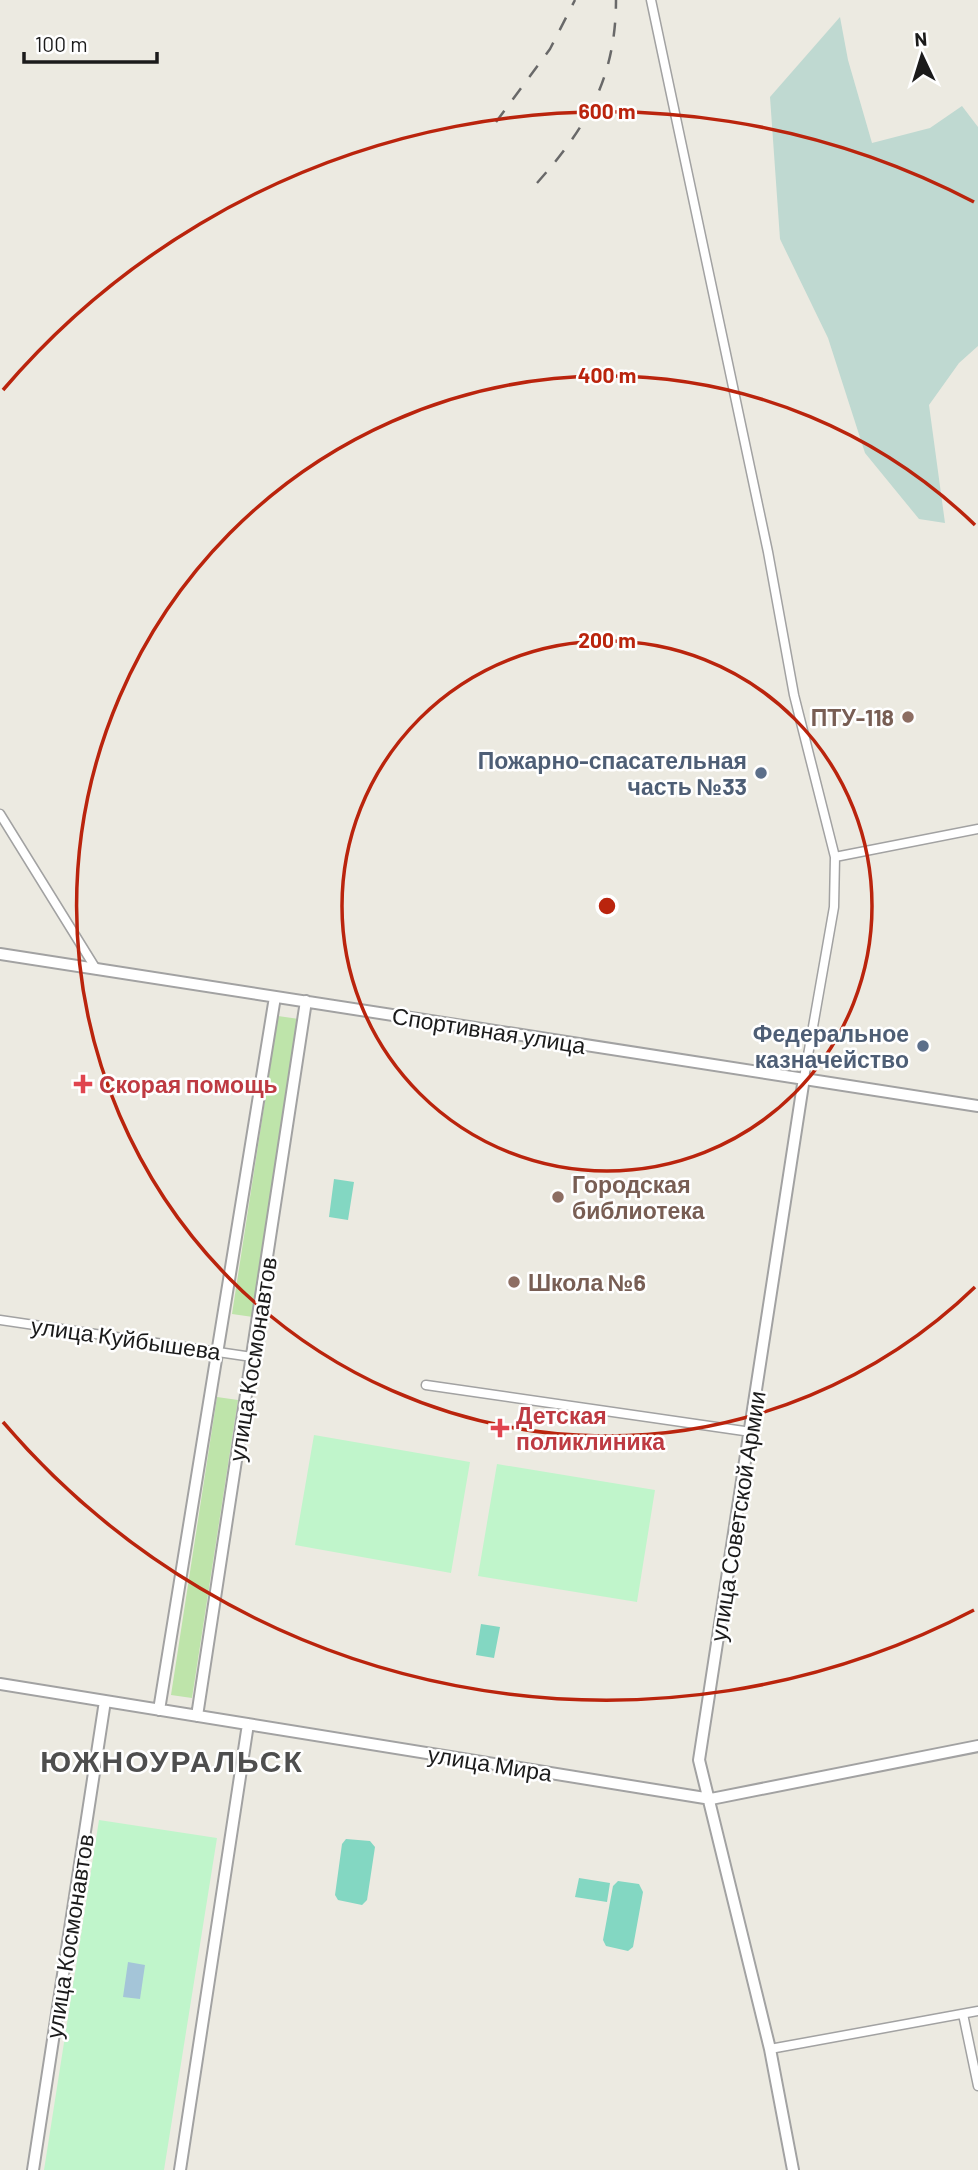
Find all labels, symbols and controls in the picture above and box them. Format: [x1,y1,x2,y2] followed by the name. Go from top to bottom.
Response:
[24,21,158,65] scale bar
[887,21,957,91] north arrow
[914,27,928,50] text: N
[35,31,88,56] text: 100 m
[579,98,635,123] text: 600 m
[578,362,636,387] text: 400 m
[578,627,636,652] text: 200 m
[811,703,894,731] place label: ПТУ-118
[900,709,916,725] marker: ПТУ-118
[478,746,747,800] place label: Пожарно-спасательная часть №33
[753,765,769,781] marker: Пожарно-спасательная часть №33
[595,894,619,918] centre of rings
[390,1001,588,1059] street label: Спортивная улица
[753,1019,909,1073] place label: Федеральное казначейство
[915,1038,931,1054] marker: Федеральное казначейство
[99,1070,278,1098] place label: Скорая помощь
[73,1074,93,1094] marker: Скорая помощь
[572,1170,705,1224] place label: Городская библиотека
[550,1189,566,1205] marker: Городская библиотека
[222,1255,282,1463] street label: улица Космонавтов
[528,1268,646,1296] place label: Школа №6
[506,1274,522,1290] marker: Школа №6
[29,1311,223,1365] street label: улица Куйбышева
[703,1389,771,1643] street label: улица Советской Армии
[516,1401,665,1455] place label: Детская поликлиника
[490,1418,510,1438] marker: Детская поликлиника
[426,1739,554,1787] street label: улица Мира
[40,1742,304,1778] district label: ЮЖНОУРАЛЬСК
[39,1832,99,2040] street label: улица Космонавтов

